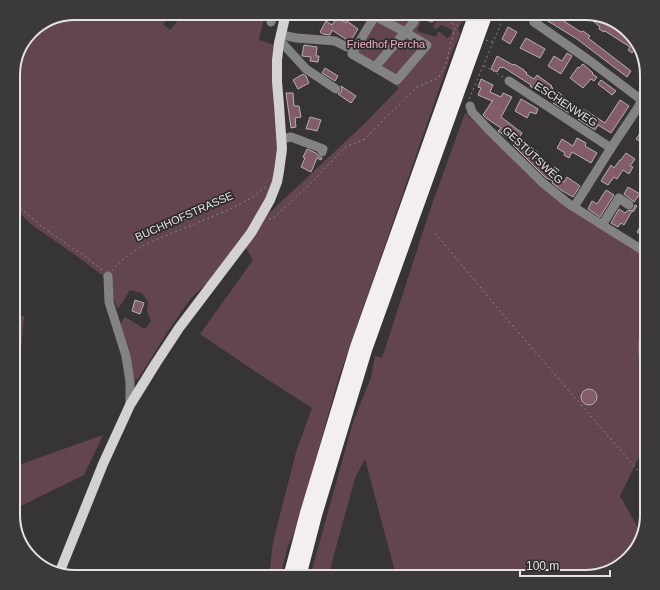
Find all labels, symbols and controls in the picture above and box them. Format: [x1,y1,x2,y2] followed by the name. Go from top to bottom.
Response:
[347,38,426,50] park label: Friedhof Percha
[532,79,600,129] street label: ESCHENWEG
[500,124,566,186] street label: GESTÜTSWEG
[133,189,235,243] street label: BUCHHOFSTRASSE
[520,552,610,578] scale bar
[526,559,559,573] text: 100 m

